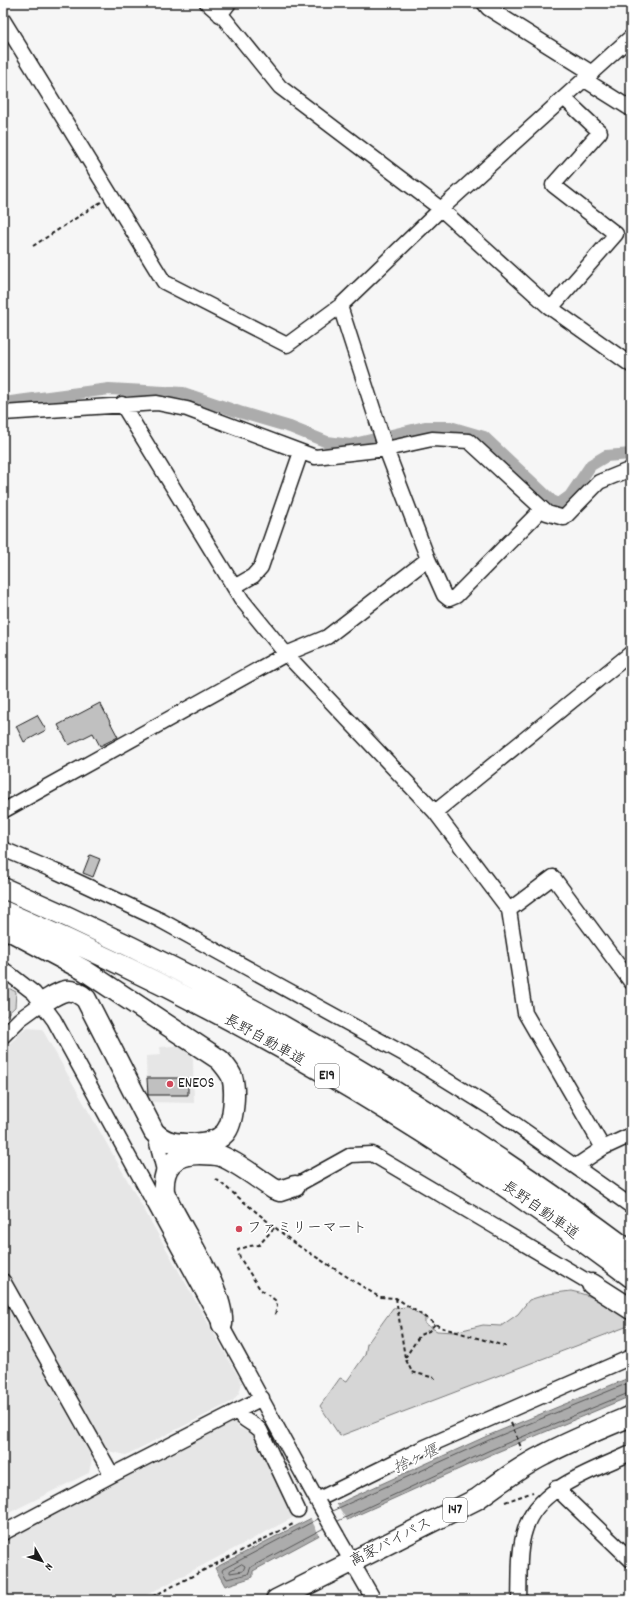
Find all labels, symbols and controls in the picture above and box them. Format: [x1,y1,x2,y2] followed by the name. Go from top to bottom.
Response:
[219,1010,309,1072] street label: 長野自動車道
[315,1064,339,1088] road number: E19
[178,1073,214,1095] place label: ENEOS
[165,1079,175,1089] marker: ENEOS
[497,1176,583,1246] street label: 長野自動車道
[247,1218,367,1240] place label: ファミリーマート
[234,1224,244,1234] marker: ファミリーマート
[389,1439,444,1481] water label: 捨ヶ堰
[443,1498,467,1522] road number: 147
[346,1513,436,1573] street label: 高家バイパス
[22,1541,62,1581] north arrow
[40,1559,56,1574] text: N

